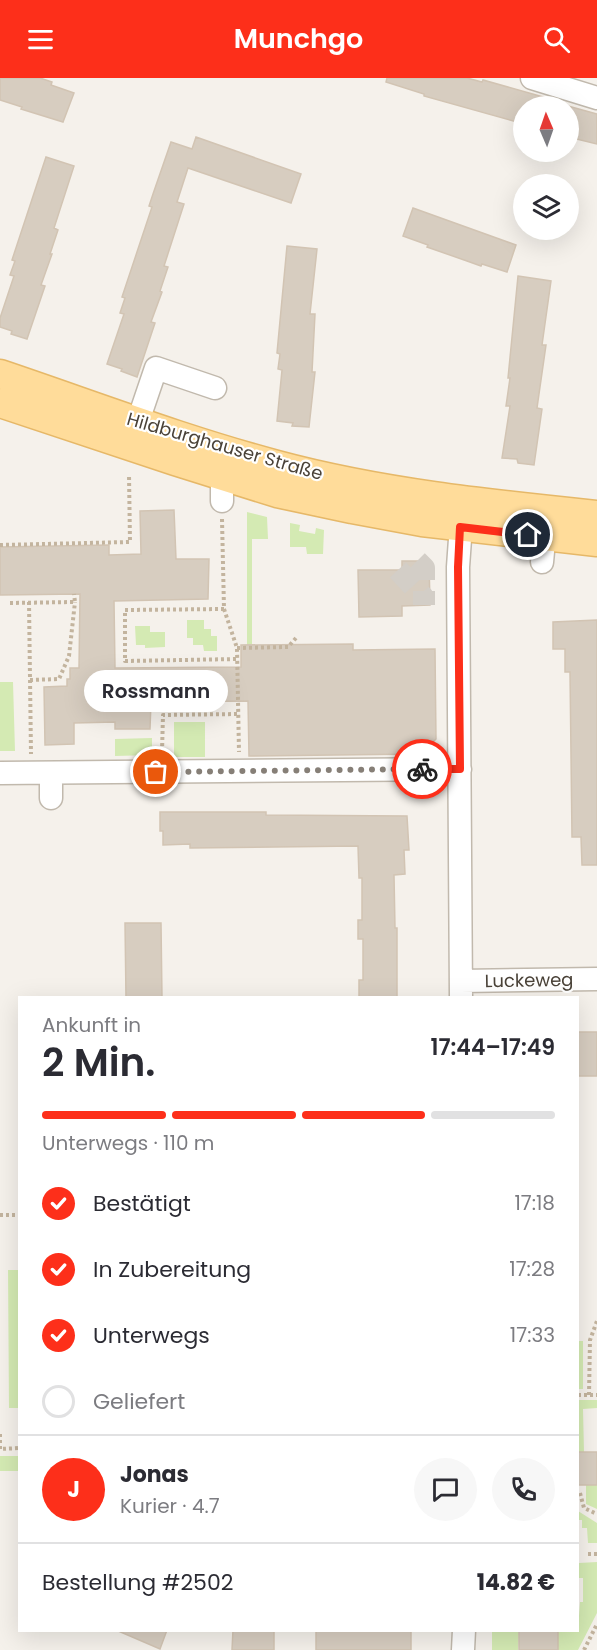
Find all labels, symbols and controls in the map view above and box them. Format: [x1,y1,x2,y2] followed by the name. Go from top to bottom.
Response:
[234,20,363,57] text: Munchgo
[24,23,57,56] icon: menu
[540,23,573,56] icon: search
[513,96,579,162] north arrow
[513,96,579,240] map controls
[513,174,579,240] button: layers
[124,406,326,486] street label: Hildburghauser Straße
[502,509,553,560] pin
[511,518,544,551] icon: home
[84,670,228,712] callout: Rossmann
[102,677,210,705] text: Rossmann
[392,739,452,799] courier
[130,746,181,797] pin
[406,753,439,786] icon: bike
[139,755,172,788] icon: bag
[484,967,574,993] street label: Luckeweg
[42,1011,141,1039] text: Ankunft in
[431,1032,555,1063] text: 17:44–17:49
[42,1035,156,1090] text: 2 Min.
[42,1129,214,1157] text: Unterwegs · 110 m
[42,1187,75,1220] icon: check
[93,1188,191,1219] text: Bestätigt
[514,1189,555,1217] text: 17:18
[42,1253,75,1286] icon: check
[93,1254,251,1285] text: In Zubereitung
[509,1255,555,1283] text: 17:28
[42,1319,75,1352] icon: check
[93,1320,210,1351] text: Unterwegs
[510,1321,555,1349] text: 17:33
[93,1386,185,1417] text: Geliefert
[414,1458,477,1521] button: chat
[492,1458,555,1521] button: phone
[120,1459,189,1490] text: Jonas
[67,1474,80,1505] text: J
[120,1492,220,1520] text: Kurier · 4.7
[42,1567,233,1598] text: Bestellung #2502
[477,1567,555,1598] text: 14.82 €

